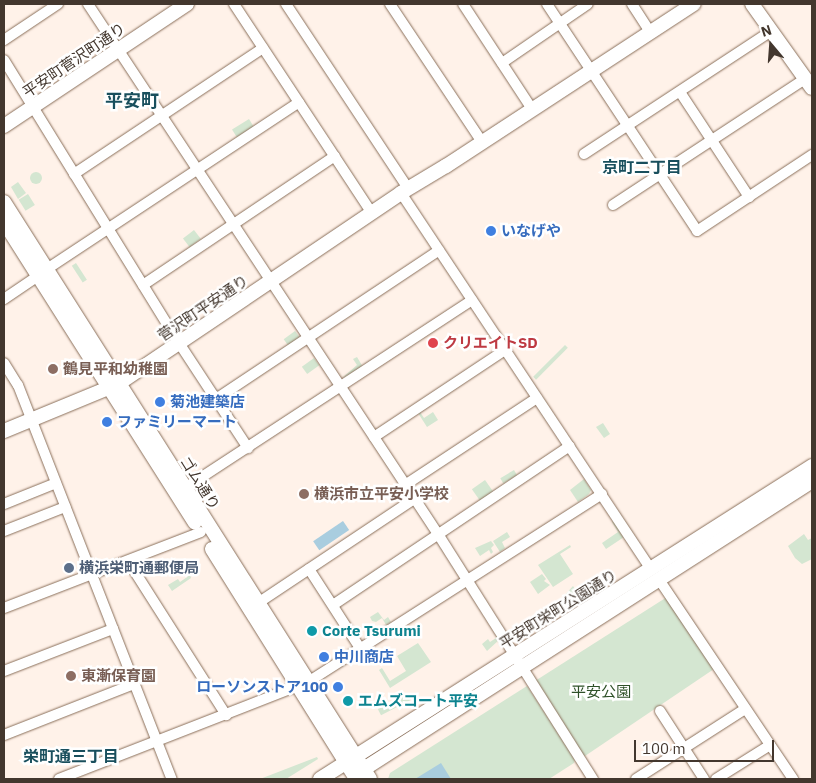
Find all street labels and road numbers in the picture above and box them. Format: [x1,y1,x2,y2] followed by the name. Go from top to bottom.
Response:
[19,19,129,101] street label: 平安町菅沢町通り
[154,271,252,345] street label: 菅沢町平安通り
[176,453,224,513] street label: ゴム通り
[496,566,620,652] street label: 平安町栄町公園通り

